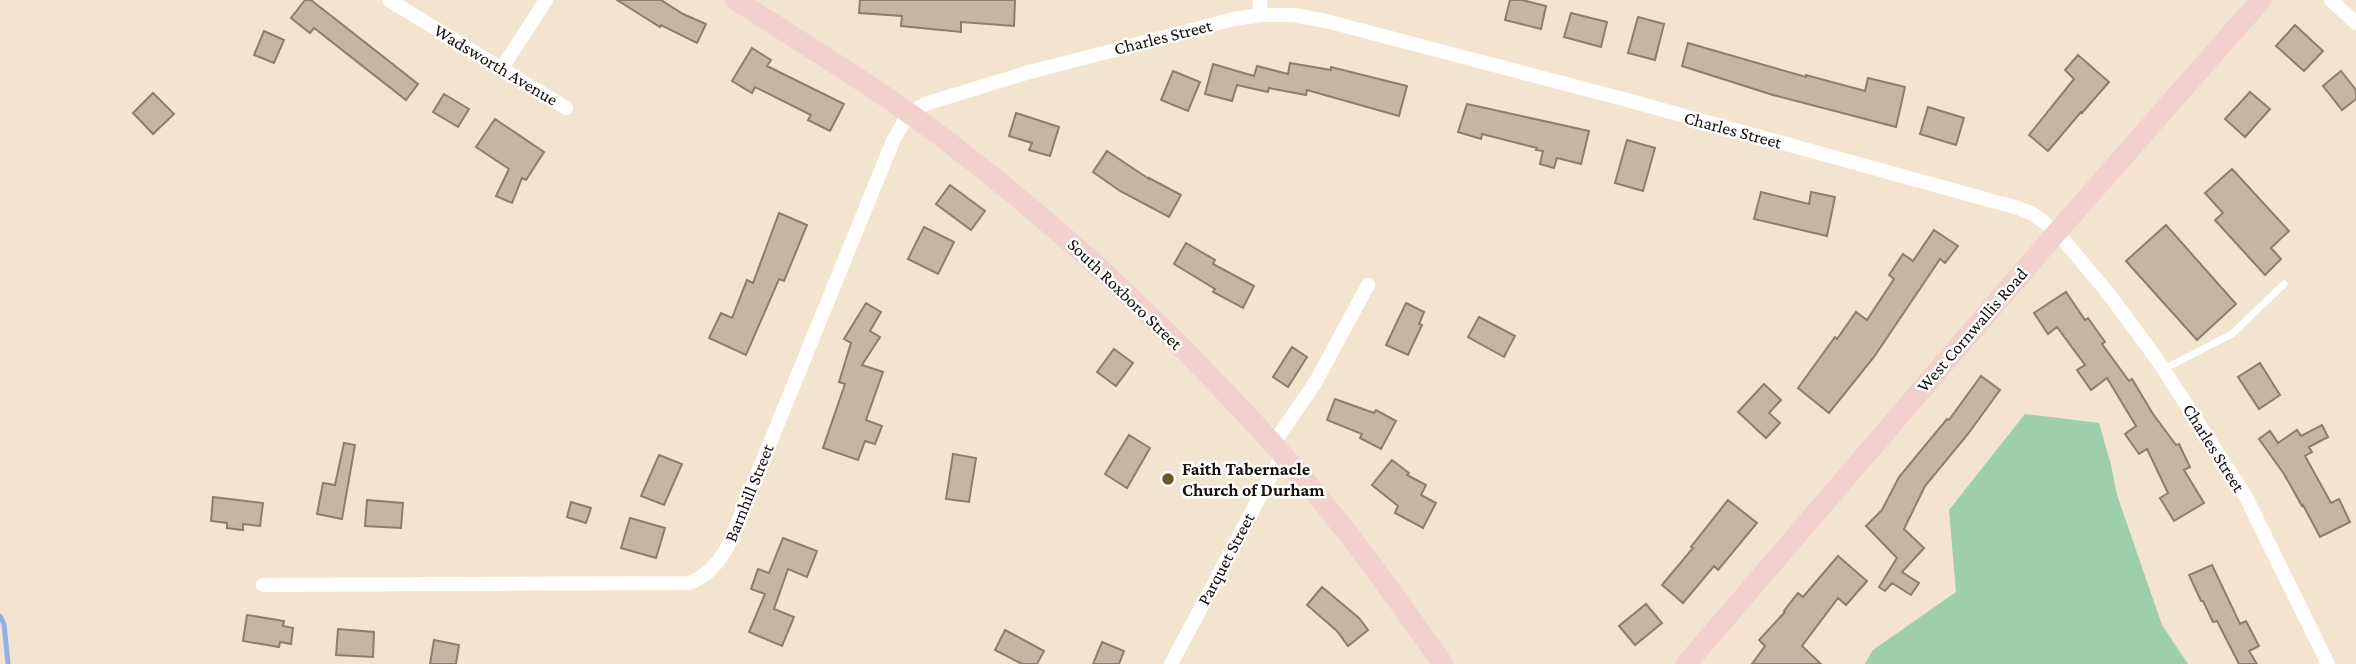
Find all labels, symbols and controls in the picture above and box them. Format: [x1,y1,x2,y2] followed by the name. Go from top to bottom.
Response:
[1112,15,1215,59] street label: Charles Street
[430,20,562,110] street label: Wadsworth Avenue
[1682,107,1785,153] street label: Charles Street
[1064,234,1187,355] street label: South Roxboro Street
[1913,263,2032,396] street label: West Cornwallis Road
[2179,400,2250,497] street label: Charles Street
[720,440,778,545] street label: Barnhill Street
[1182,459,1325,500] place label: Faith Tabernacle Church of Durham
[1160,471,1176,487] marker: Faith Tabernacle Church of Durham
[1193,509,1259,608] street label: Parquet Street

